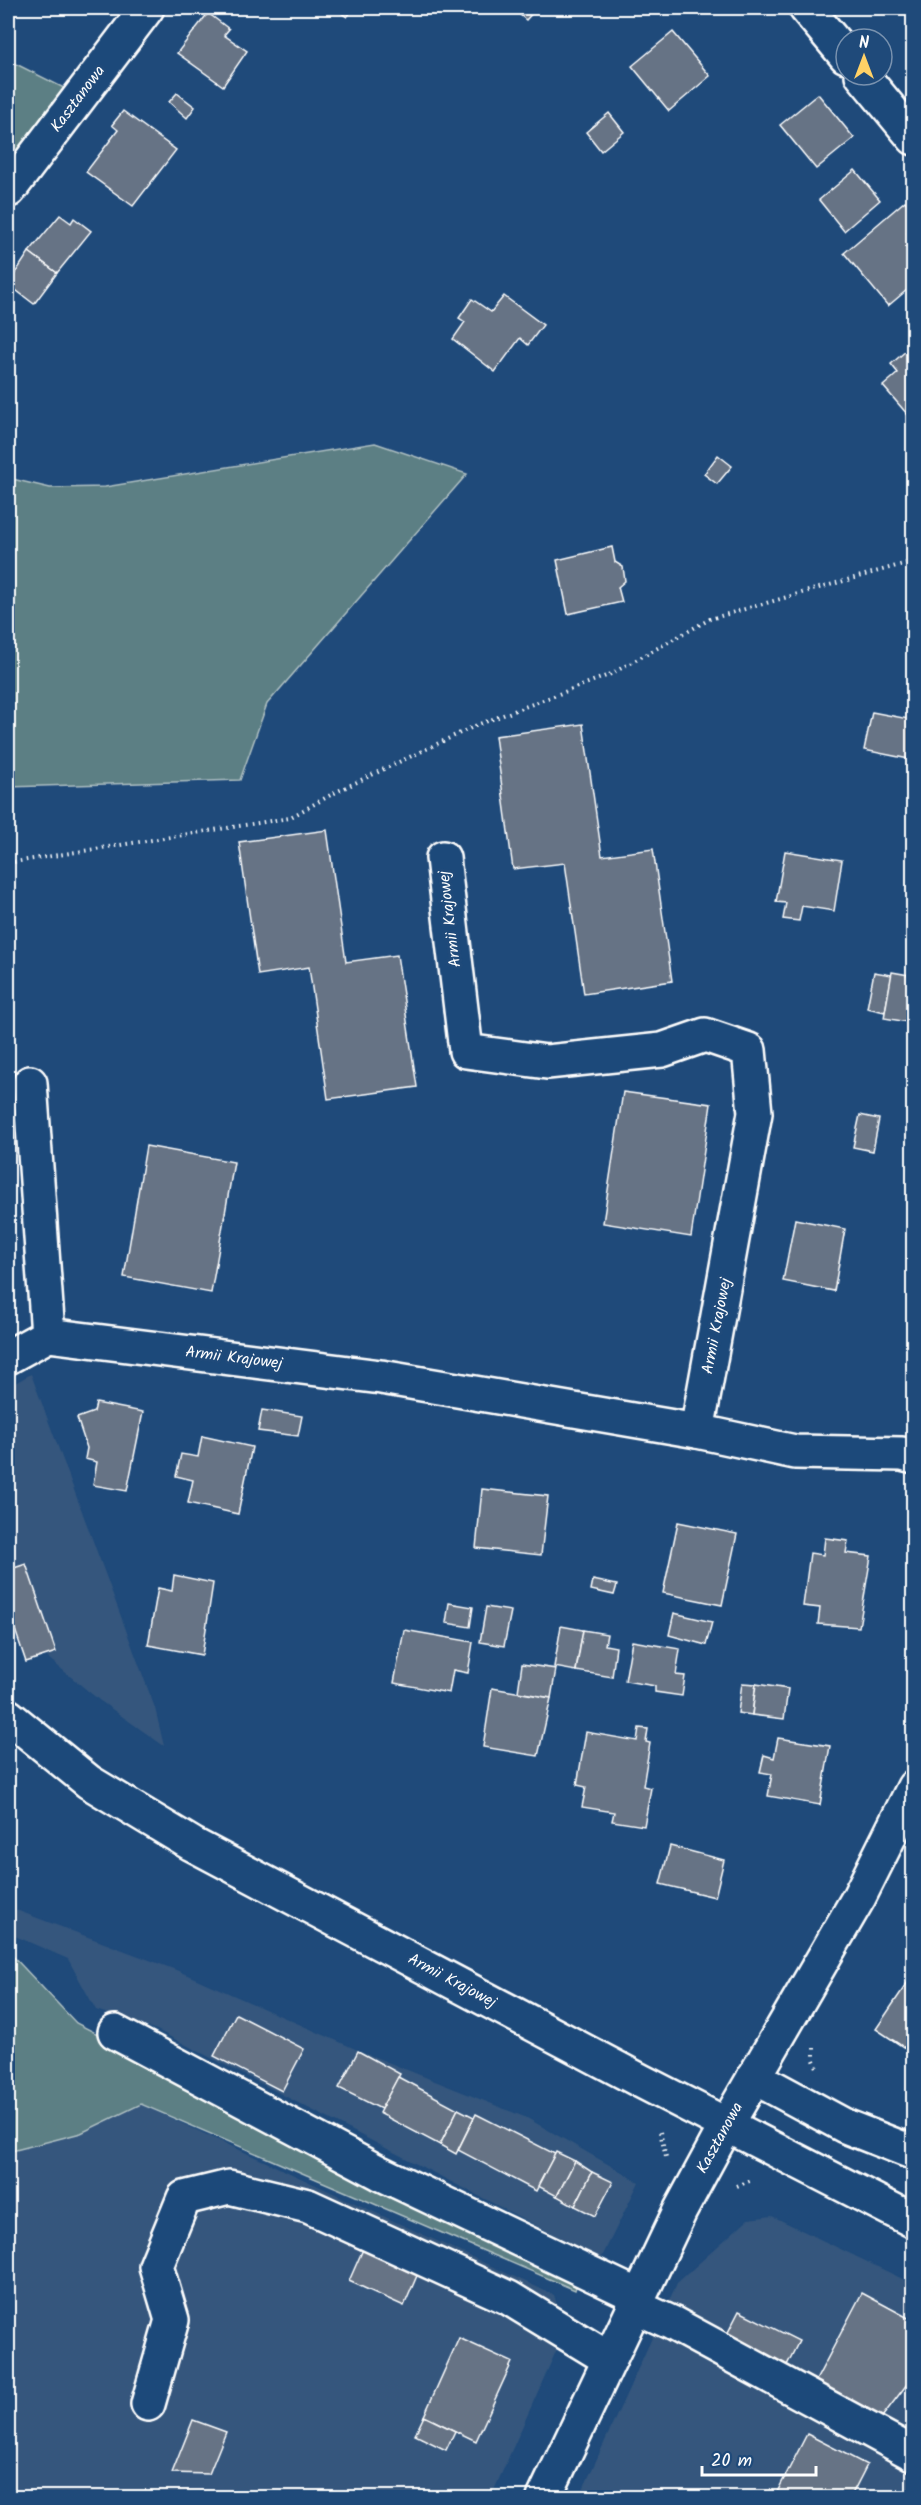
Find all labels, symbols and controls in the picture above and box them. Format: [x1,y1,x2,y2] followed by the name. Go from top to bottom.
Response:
[834,27,894,87] north arrow
[859,31,869,56] text: N
[44,60,112,138] street label: Kasztanowa
[432,868,468,969] street label: Armii Krajowej
[695,1275,739,1376] street label: Armii Krajowej
[184,1340,285,1376] street label: Armii Krajowej
[403,1947,502,2015] street label: Armii Krajowej
[690,2098,750,2178] street label: Kasztanowa
[702,2439,816,2477] scale bar
[711,2447,752,2476] text: 20 m

